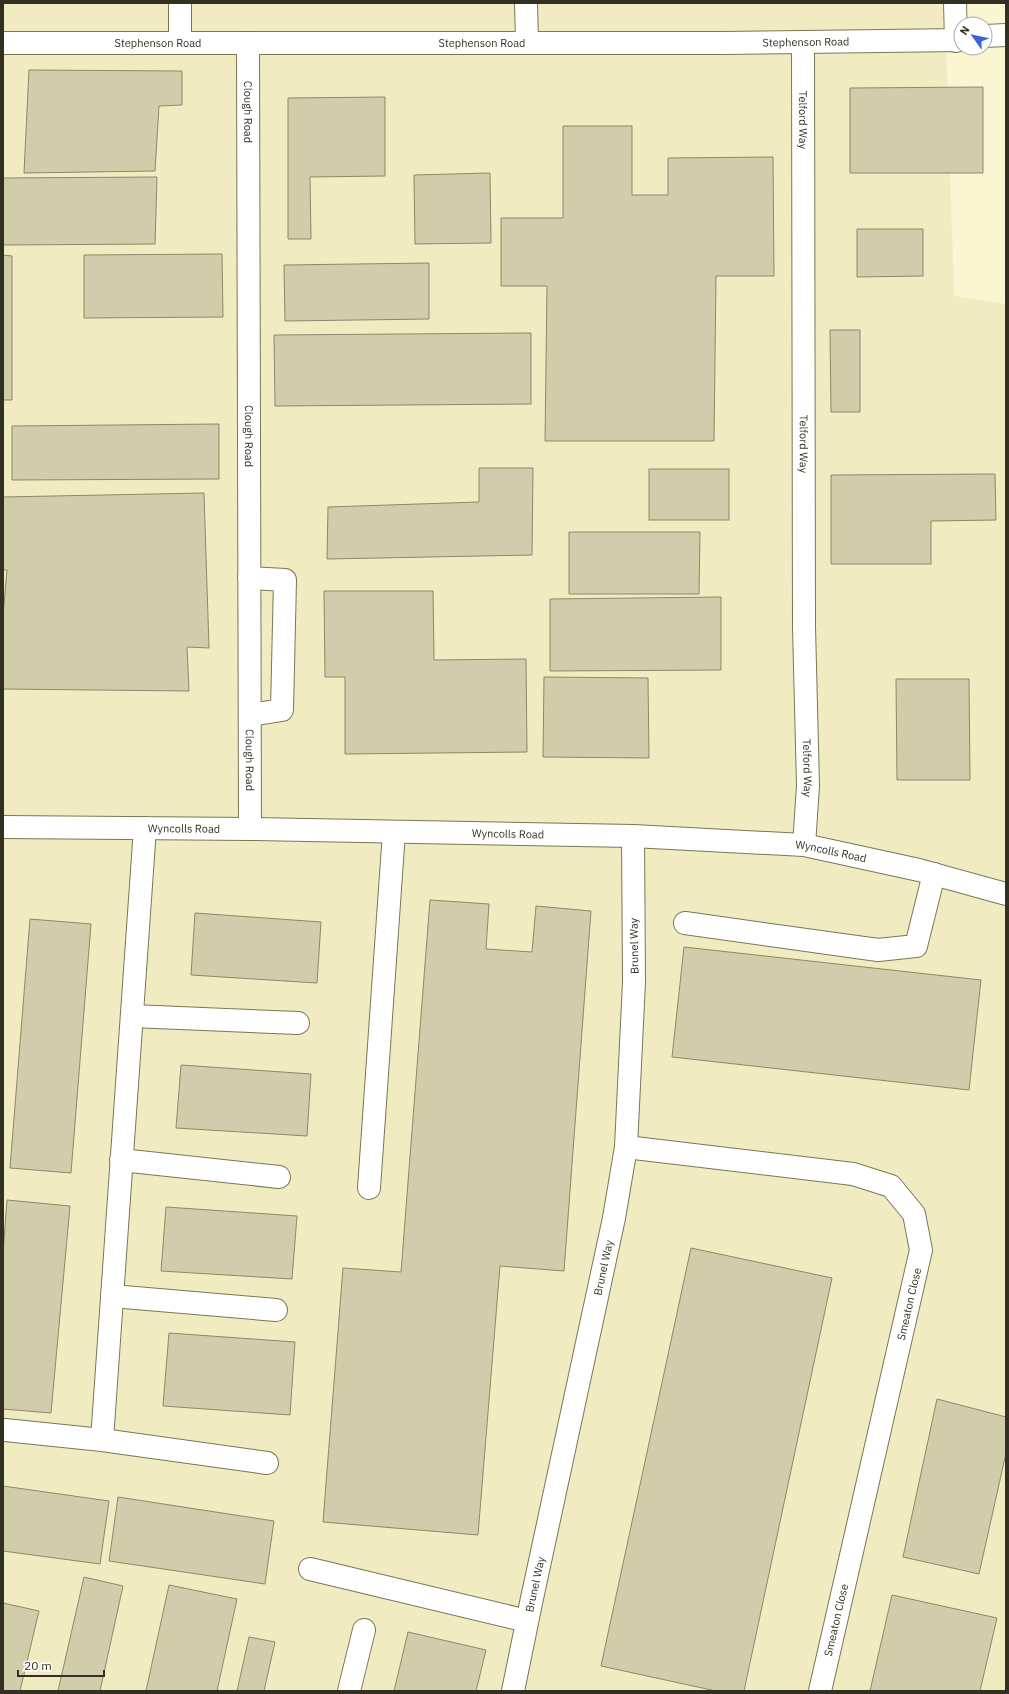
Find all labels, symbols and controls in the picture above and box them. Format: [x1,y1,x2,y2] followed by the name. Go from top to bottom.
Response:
[953,16,993,56] north arrow
[957,23,973,38] text: N
[762,34,850,49] street label: Stephenson Road
[115,36,201,50] street label: Stephenson Road
[439,36,525,50] street label: Stephenson Road
[241,81,255,143] street label: Clough Road
[796,91,810,150] street label: Telford Way
[242,405,256,467] street label: Clough Road
[797,415,811,474] street label: Telford Way
[243,729,257,791] street label: Clough Road
[800,739,815,798] street label: Telford Way
[148,821,220,836] street label: Wyncolls Road
[472,826,544,841] street label: Wyncolls Road
[795,838,868,865] street label: Wyncolls Road
[627,917,641,974] street label: Brunel Way
[591,1238,616,1297] street label: Brunel Way
[894,1266,924,1342] street label: Smeaton Close
[522,1555,548,1613] street label: Brunel Way
[821,1582,851,1658] street label: Smeaton Close
[18,1652,104,1678] scale bar
[24,1658,52,1673] text: 20 m

